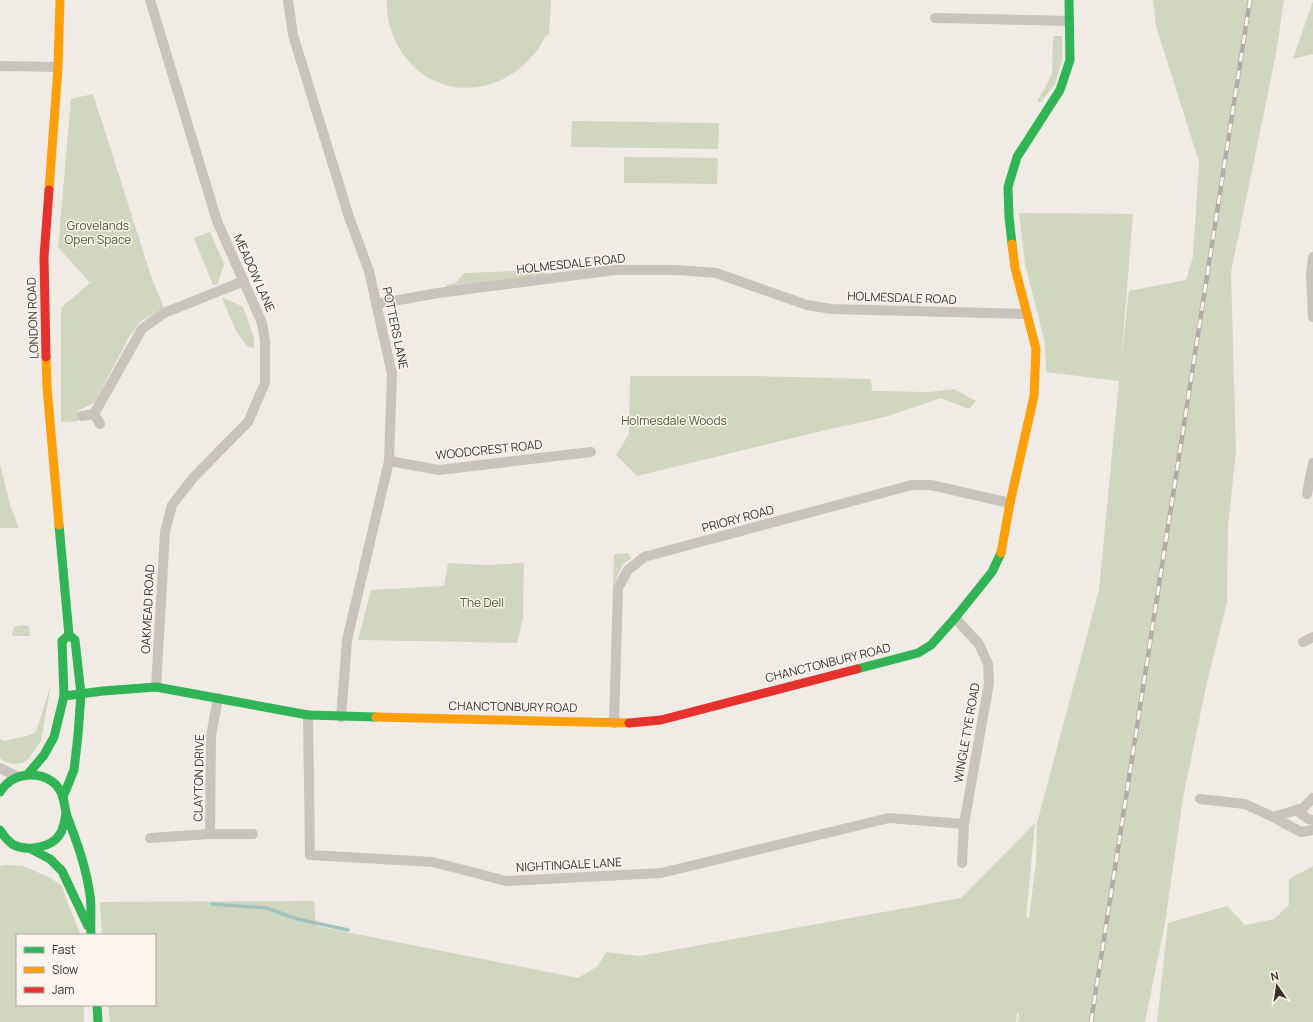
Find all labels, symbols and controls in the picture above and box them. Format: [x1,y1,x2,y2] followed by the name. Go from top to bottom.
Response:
[65,217,131,248] park label: Grovelands Open Space
[230,231,279,314] street label: MEADOW LANE
[516,249,626,278] street label: HOLMESDALE ROAD
[23,277,42,359] street label: LONDON ROAD
[378,285,413,371] street label: POTTERS LANE
[847,287,957,308] street label: HOLMESDALE ROAD
[621,412,727,429] park label: Holmesdale Woods
[435,435,543,464] street label: WOODCREST ROAD
[700,501,776,536] street label: PRIORY ROAD
[137,564,158,654] street label: OAKMEAD ROAD
[460,594,504,611] park label: The Dell
[763,639,892,686] street label: CHANCTONBURY ROAD
[949,682,984,784] street label: WINGLE TYE ROAD
[449,697,578,716] street label: CHANCTONBURY ROAD
[189,734,208,822] street label: CLAYTON DRIVE
[516,853,622,876] street label: NIGHTINGALE LANE
[16,934,156,1006] legend
[52,941,76,958] text: Fast
[52,961,78,978] text: Slow
[1257,966,1297,1006] north arrow
[1269,968,1280,984] text: N
[52,981,74,998] text: Jam

